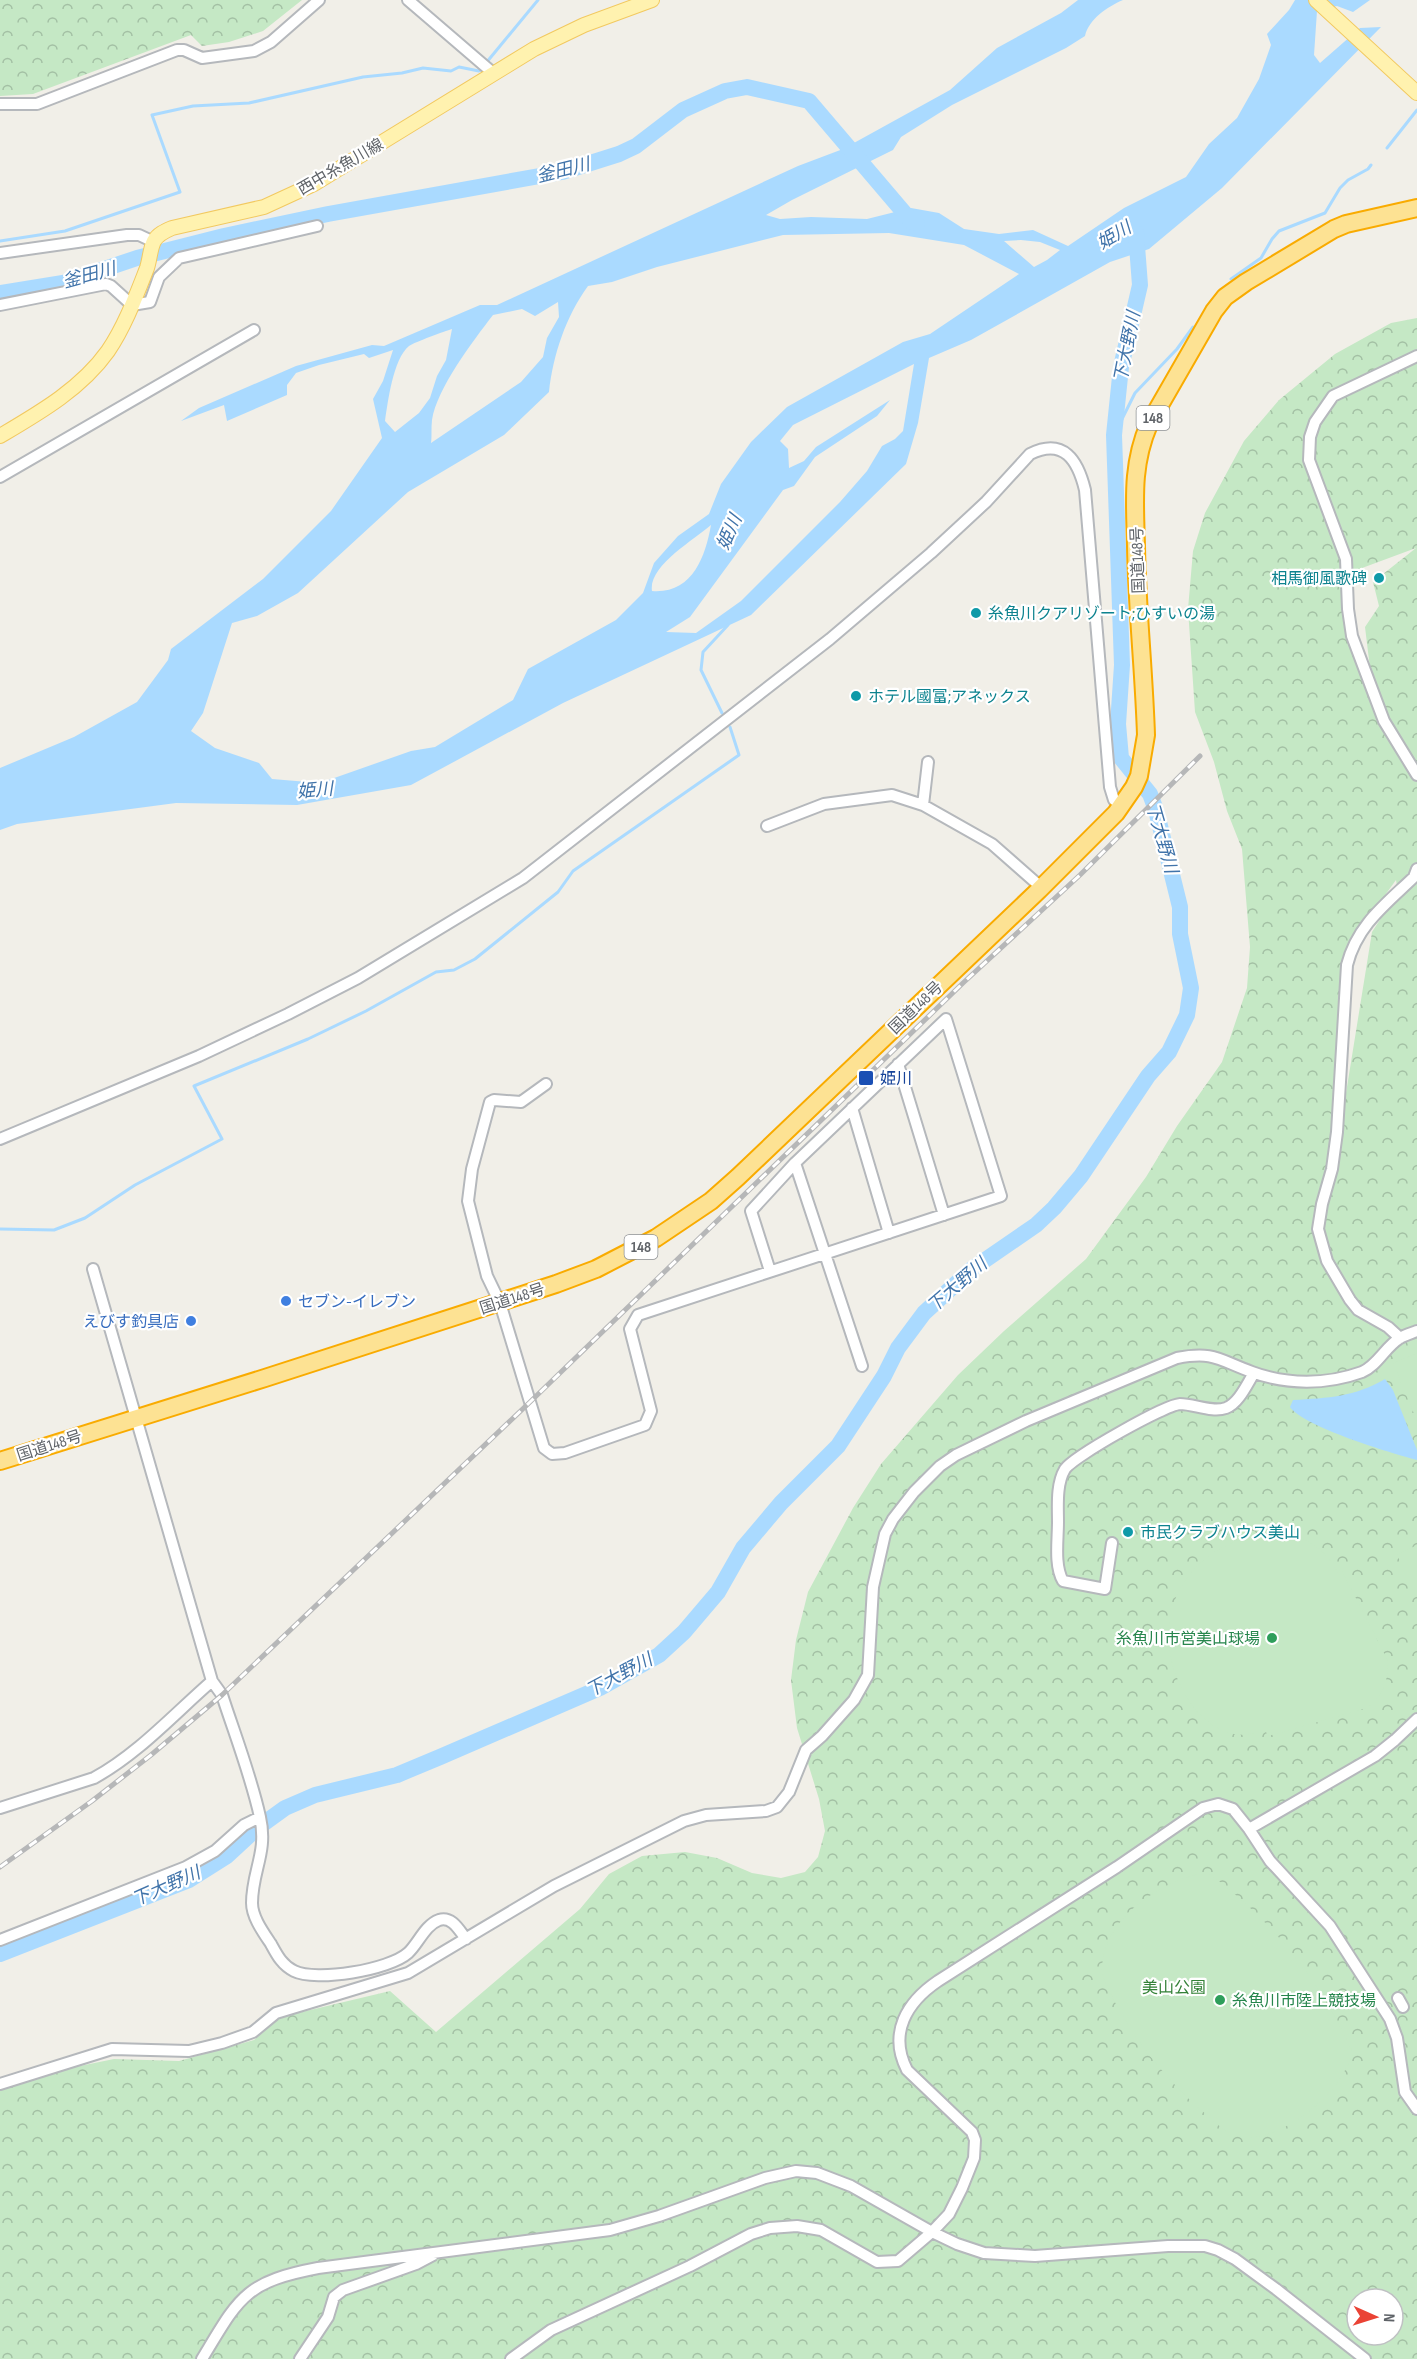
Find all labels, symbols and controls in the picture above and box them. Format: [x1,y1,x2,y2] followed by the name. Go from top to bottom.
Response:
[294,134,387,200] street label: 西中糸魚川線
[534,153,594,187] water label: 釜田川
[1093,216,1137,254] water label: 姫川
[60,258,120,293] water label: 釜田川
[1110,308,1145,384] water label: 下大野川
[1136,406,1170,430] road number: 148
[713,510,747,553] water label: 姫川
[1128,526,1149,594] street label: 国道148号
[1271,570,1367,589] place label: 相馬御風歌碑
[1372,571,1386,585] marker: 相馬御風歌碑
[988,604,1215,624] place label: 糸魚川クアリゾート;ひすいの湯
[969,606,983,620] marker: 糸魚川クアリゾート;ひすいの湯
[868,688,1031,707] place label: ホテル國富;アネックス
[849,689,863,703] marker: ホテル國富;アネックス
[296,778,336,803] water label: 姫川
[1142,801,1182,878] water label: 下大野川
[885,978,947,1038] street label: 国道148号
[857,1069,875,1087] marker: 姫川
[880,1070,912,1089] place label: 姫川
[624,1235,658,1259] road number: 148
[923,1253,993,1317] water label: 下大野川
[477,1280,547,1319] street label: 国道148号
[298,1293,416,1312] place label: セブン-イレブン
[279,1294,293,1308] marker: セブン-イレブン
[83,1313,179,1332] place label: えびす釣具店
[184,1314,198,1328] marker: えびす釣具店
[14,1427,84,1466] street label: 国道148号
[1140,1524,1300,1543] place label: 市民クラブハウス美山
[1121,1525,1135,1539] marker: 市民クラブハウス美山
[1116,1629,1260,1649] place label: 糸魚川市営美山球場
[1265,1631,1279,1645] marker: 糸魚川市営美山球場
[583,1648,658,1702] water label: 下大野川
[129,1861,205,1911] water label: 下大野川
[1142,1979,1206,1998] park label: 美山公園
[1232,1991,1376,2011] place label: 糸魚川市陸上競技場
[1213,1993,1227,2007] marker: 糸魚川市陸上競技場
[1345,2287,1405,2347] north arrow
[1379,2313,1398,2322] text: N

